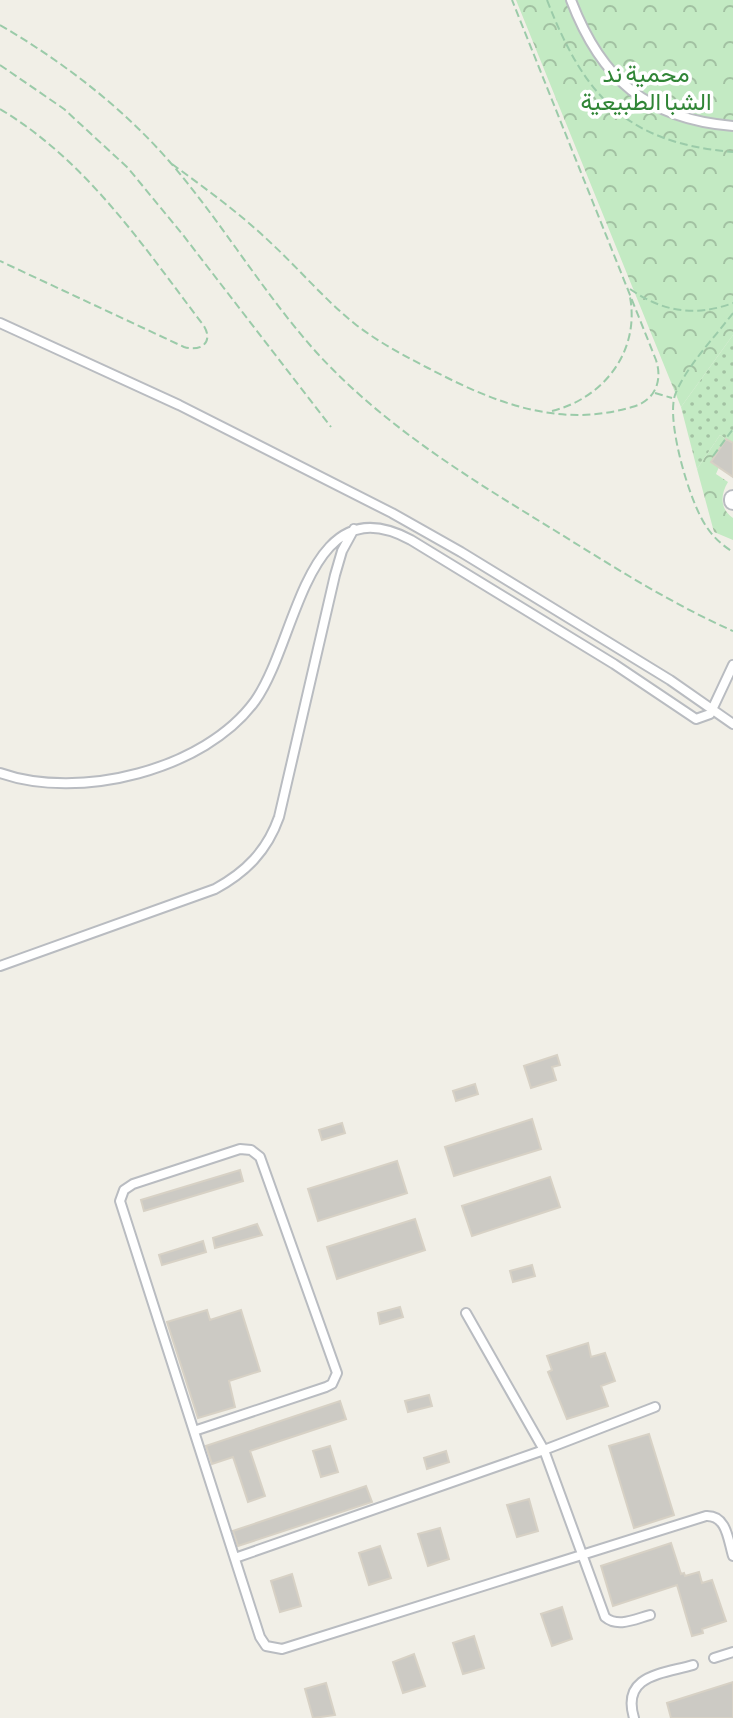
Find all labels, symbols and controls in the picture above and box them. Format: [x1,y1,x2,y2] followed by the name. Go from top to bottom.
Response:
[580,60,712,116] park label: محمية ند الشبا الطبيعية

